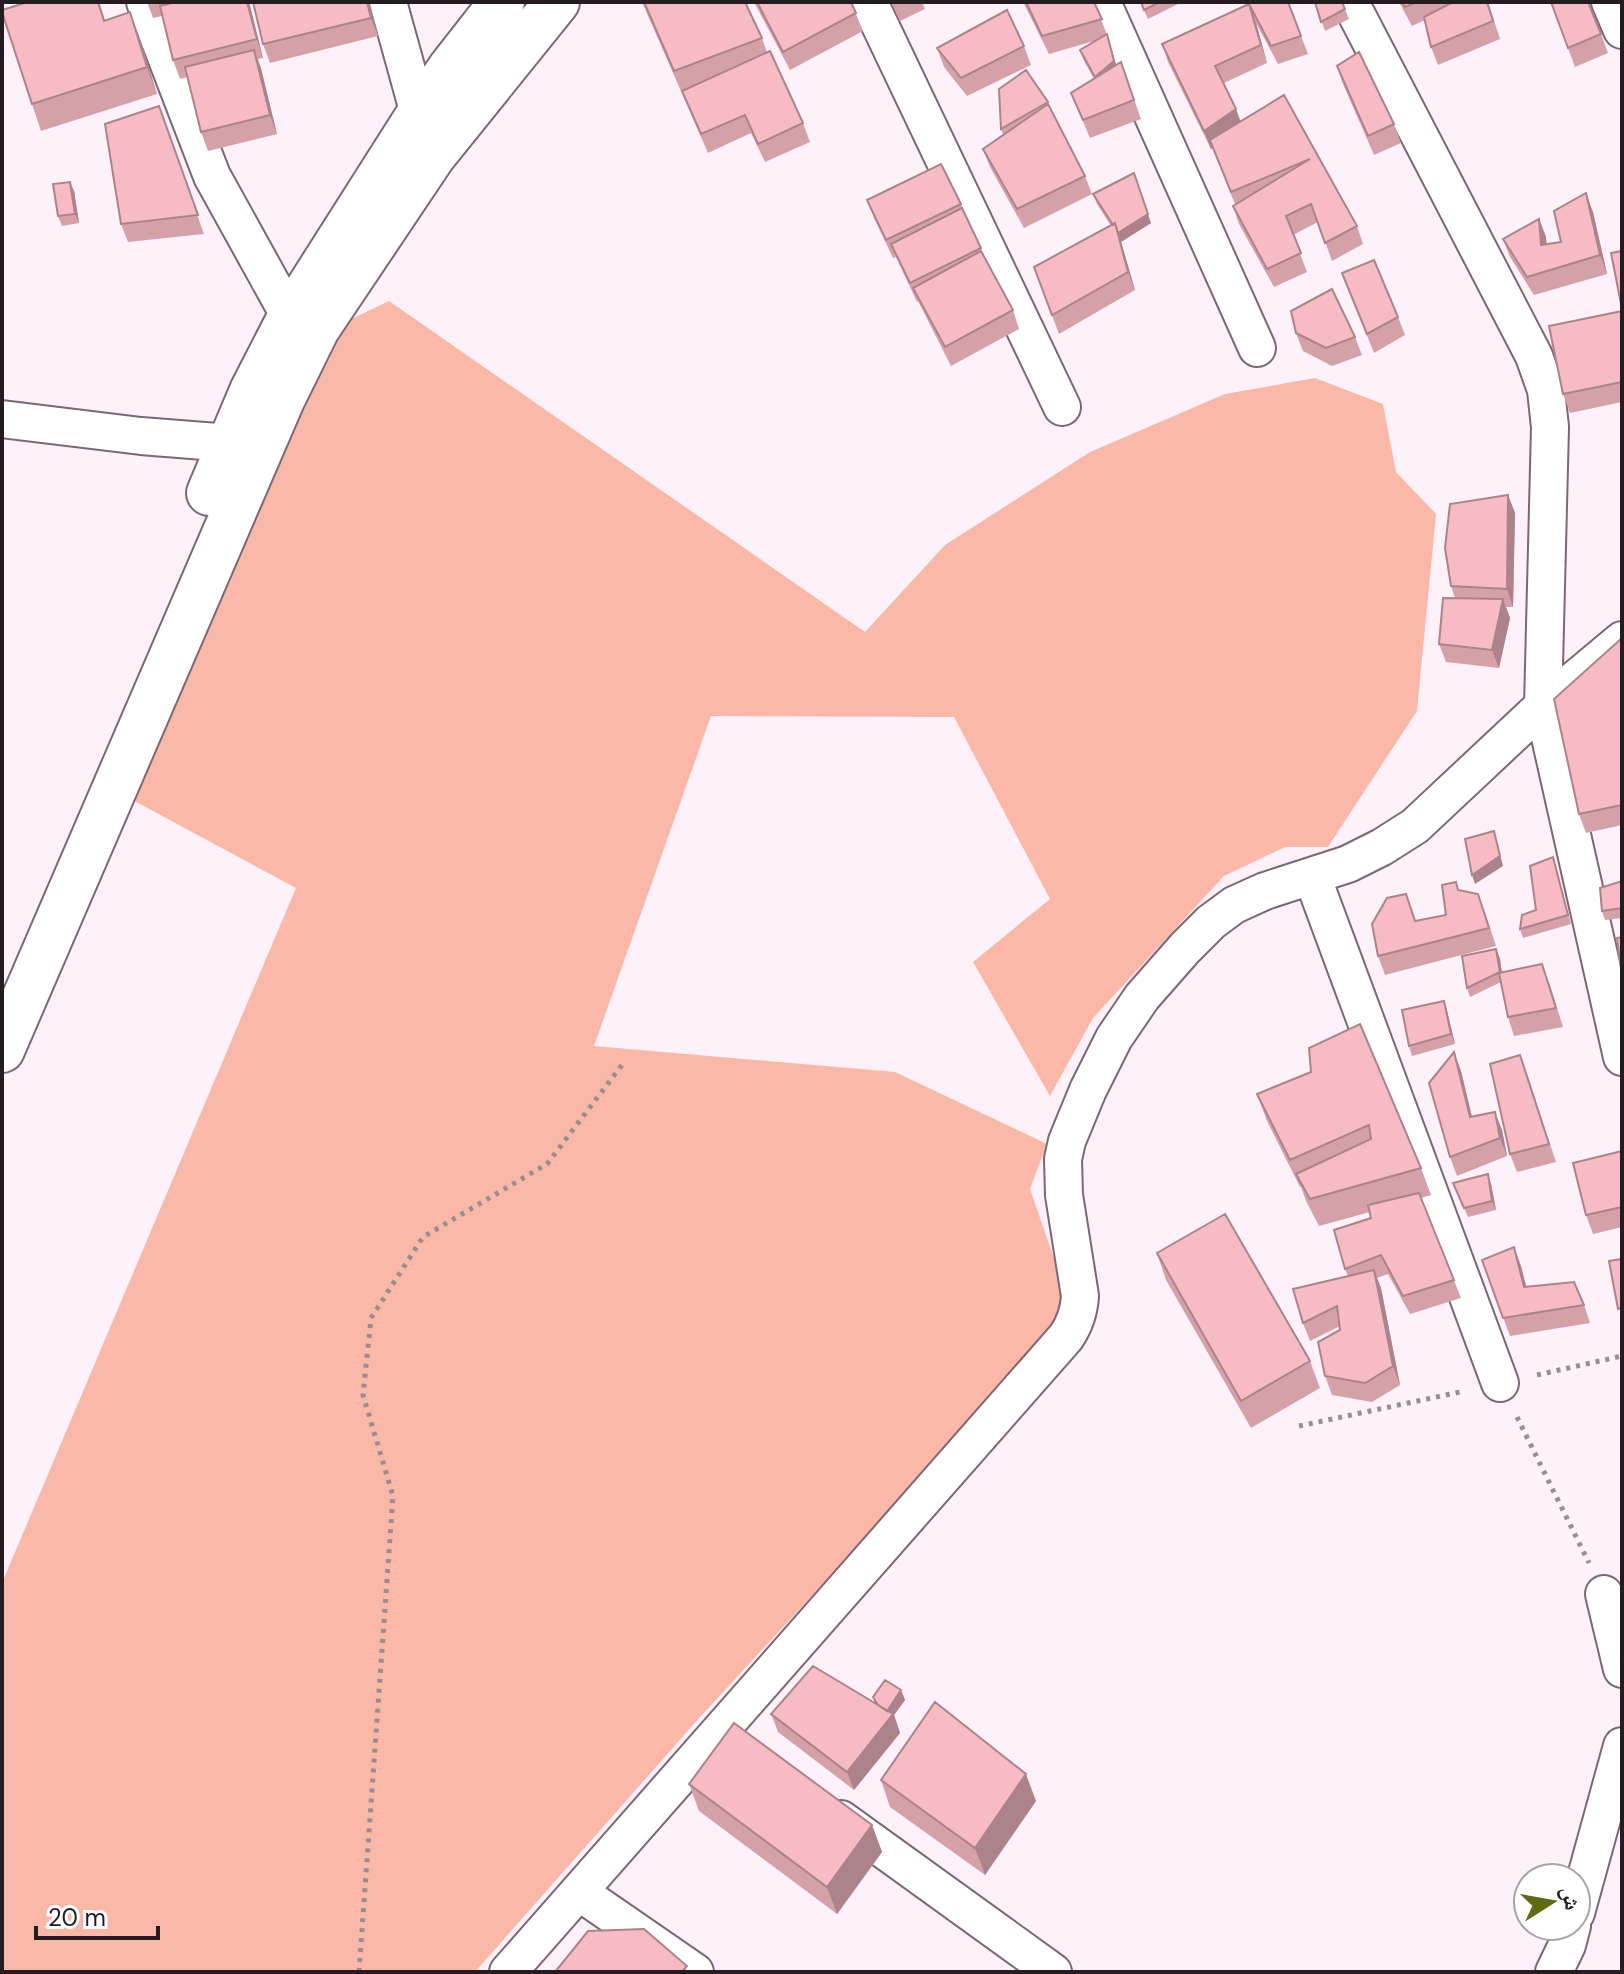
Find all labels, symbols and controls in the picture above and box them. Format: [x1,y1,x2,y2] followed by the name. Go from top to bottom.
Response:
[1512,1862,1592,1942] north arrow
[1555,1884,1588,1913] text: ش
[36,1890,158,1940] scale bar
[48,1902,106,1933] text: 20 m

